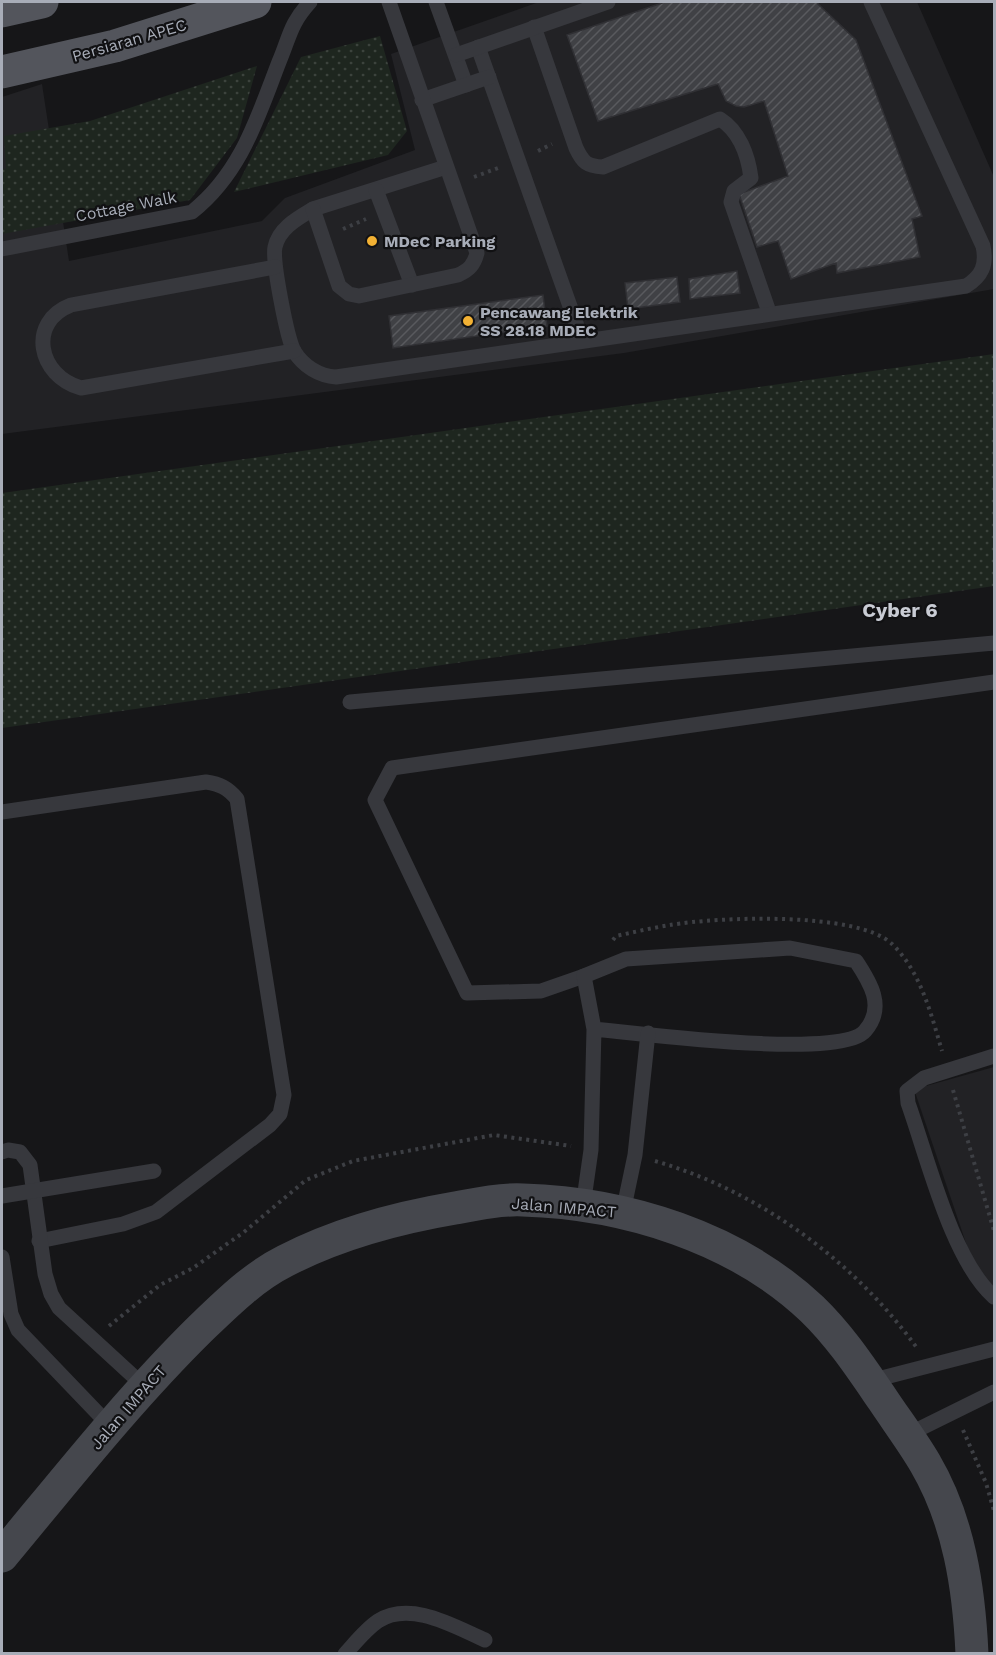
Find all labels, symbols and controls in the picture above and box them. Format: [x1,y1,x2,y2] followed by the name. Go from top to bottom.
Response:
[70,15,189,66] street label: Persiaran APEC
[74,187,178,226] street label: Cottage Walk
[384,232,495,251] place label: MDeC Parking
[365,234,379,248] marker: MDeC Parking
[480,303,638,340] place label: Pencawang Elektrik SS 28.18 MDEC
[461,314,475,328] marker: Pencawang Elektrik SS 28.18 MDEC
[862,598,938,622] district label: Cyber 6
[511,1193,618,1222] street label: Jalan IMPACT
[87,1361,170,1453] street label: Jalan IMPACT

